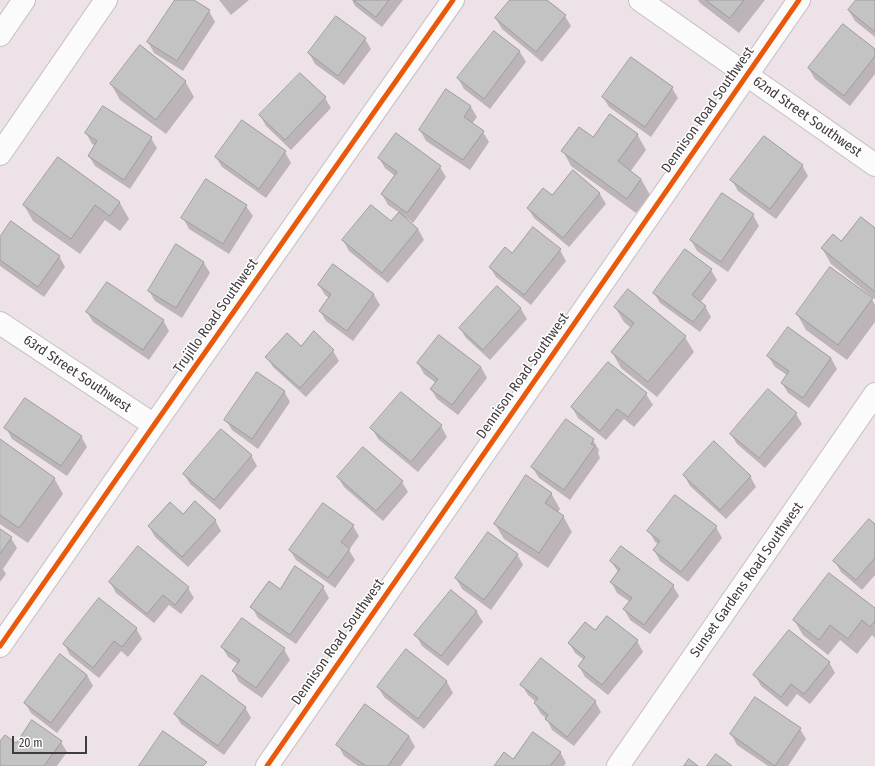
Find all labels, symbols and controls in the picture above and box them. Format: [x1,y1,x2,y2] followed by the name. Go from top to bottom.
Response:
[658,44,758,176] street label: Dennison Road Southwest
[749,73,865,161] street label: 62nd Street Southwest
[170,256,262,376] street label: Trujillo Road Southwest
[473,310,573,442] street label: Dennison Road Southwest
[20,332,134,416] street label: 63rd Street Southwest
[687,499,807,661] street label: Sunset Gardens Road Southwest
[288,576,388,708] street label: Dennison Road Southwest
[14,728,89,754] scale bar
[19,736,43,750] text: 20 m

